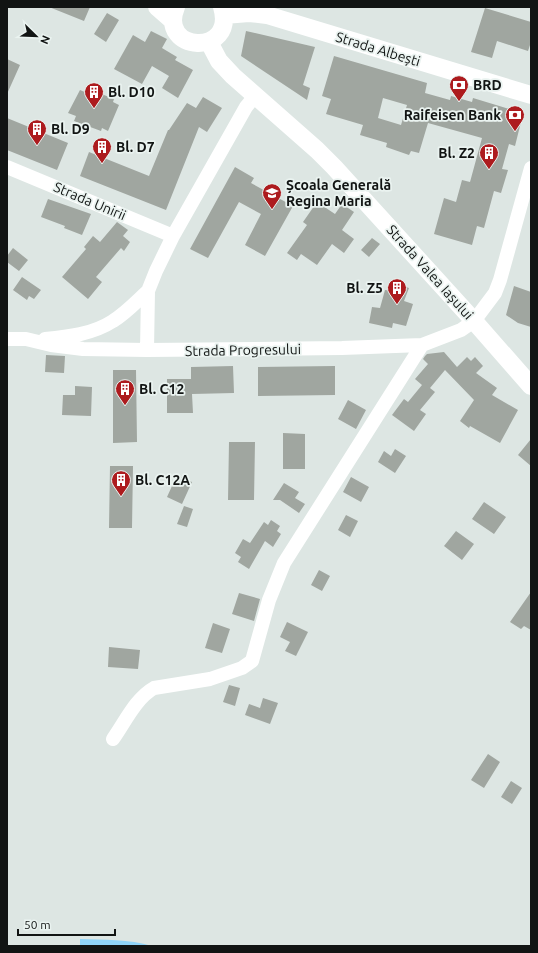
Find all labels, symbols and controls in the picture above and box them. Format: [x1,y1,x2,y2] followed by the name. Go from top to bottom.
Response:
[16,16,56,56] north arrow
[334,29,422,69] street label: Strada Albești
[38,34,52,46] text: N
[448,74,470,102] bank icon: BRD
[473,77,502,93] place label: BRD
[83,81,105,109] building icon: Bl. D10
[108,84,155,100] place label: Bl. D10
[504,104,526,132] bank icon: Raifeisen Bank
[404,107,501,123] place label: Raifeisen Bank
[26,118,48,146] building icon: Bl. D9
[51,121,90,137] place label: Bl. D9
[91,136,113,164] building icon: Bl. D7
[116,139,155,155] place label: Bl. D7
[478,142,500,170] building icon: Bl. Z2
[438,145,475,161] place label: Bl. Z2
[286,177,391,209] place label: Școala Generală Regina Maria
[51,179,129,223] street label: Strada Unirii
[261,182,283,210] school or university icon: Școala Generală Regina Maria
[383,222,477,322] street label: Strada Valea Iașului
[386,277,408,305] building icon: Bl. Z5
[346,280,383,296] place label: Bl. Z5
[185,341,301,359] street label: Strada Progresului
[114,378,136,406] building icon: Bl. C12
[139,381,184,397] place label: Bl. C12
[110,469,132,497] building icon: Bl. C12A
[135,472,190,488] place label: Bl. C12A
[18,911,115,937] scale bar
[24,918,51,931] text: 50 m

